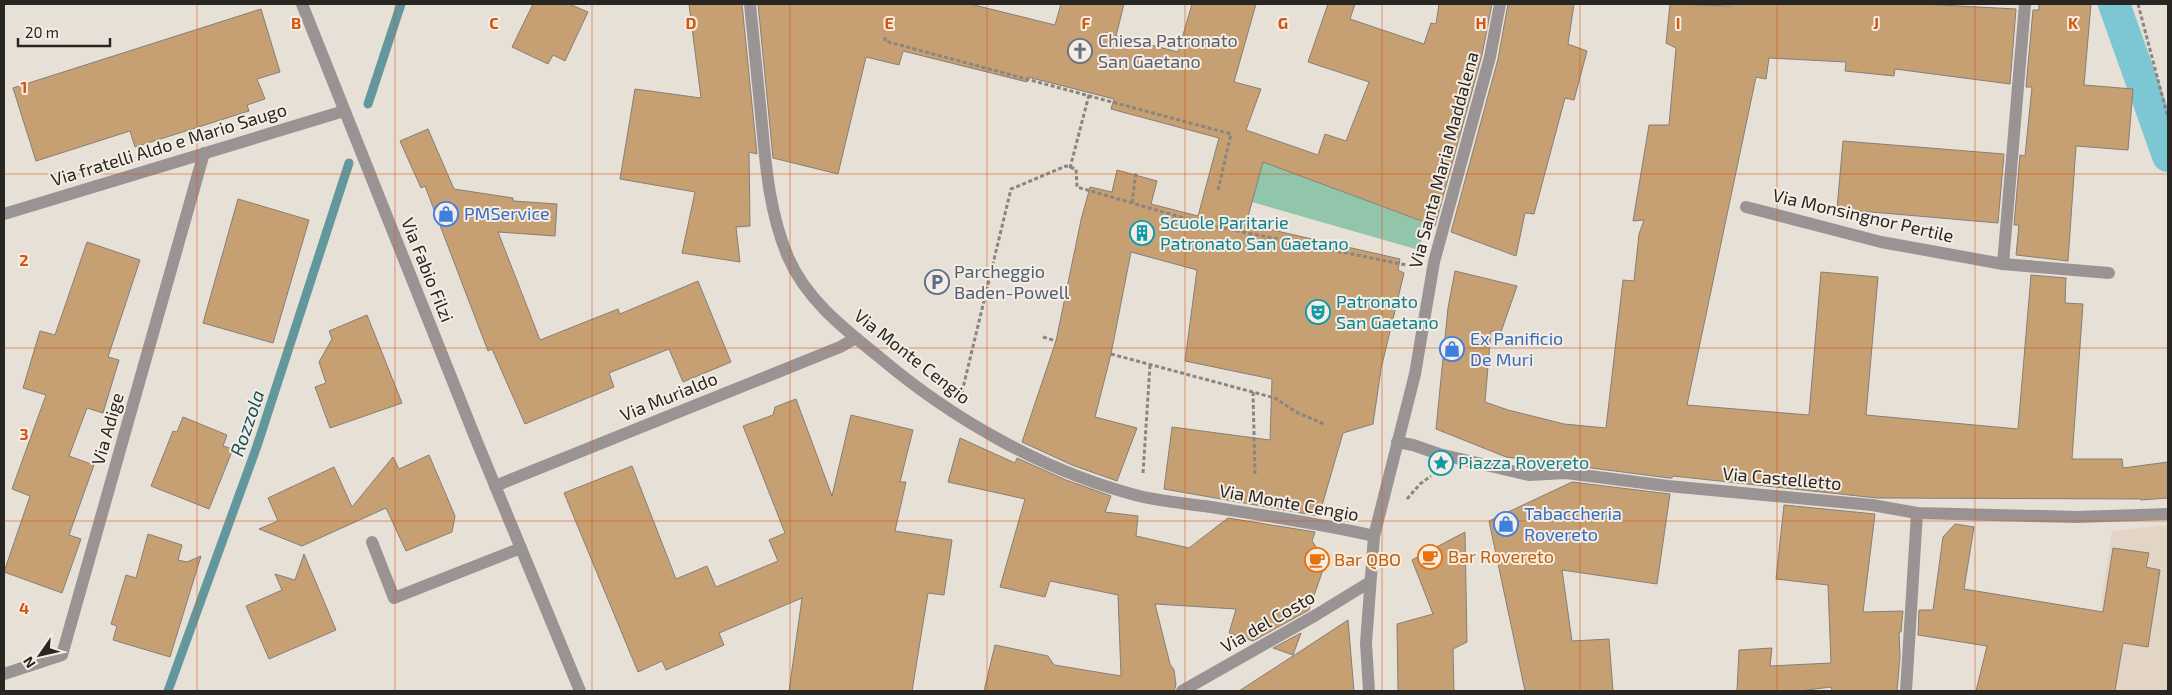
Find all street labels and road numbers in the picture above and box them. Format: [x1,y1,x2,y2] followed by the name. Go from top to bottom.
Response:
[1404,49,1483,270] street label: Via Santa Maria Maddalena
[48,98,289,190] street label: Via fratelli Aldo e Mario Saugo
[1771,183,1956,247] street label: Via Monsingnor Pertile
[397,214,459,325] street label: Via Fabio Filzi
[850,304,975,408] street label: Via Monte Cengio
[617,367,720,426] street label: Via Murialdo
[86,390,128,468] street label: Via Adige
[1722,462,1843,494] street label: Via Castelletto
[1218,479,1361,525] street label: Via Monte Cengio
[1217,585,1318,657] street label: Via del Costo

